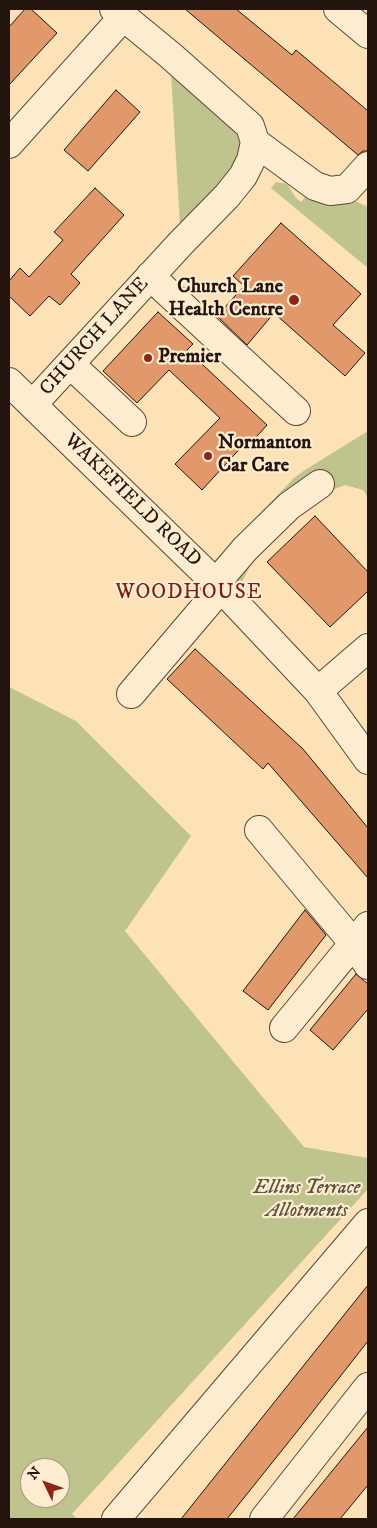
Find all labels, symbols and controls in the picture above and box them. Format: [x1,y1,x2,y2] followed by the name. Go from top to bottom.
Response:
[36,273,154,401] street label: CHURCH LANE
[169,276,283,323] place label: Church Lane Health Centre
[287,293,301,307] marker: Church Lane Health Centre
[158,346,221,370] place label: Premier
[142,352,154,364] marker: Premier
[58,429,206,573] street label: WAKEFIELD ROAD
[218,432,312,479] place label: Normanton Car Care
[202,450,214,462] marker: Normanton Car Care
[114,581,264,607] district label: WOODHOUSE
[254,1177,360,1224] park label: Ellins Terrace Allotments
[20,1458,70,1508] north arrow
[24,1463,45,1484] text: N

